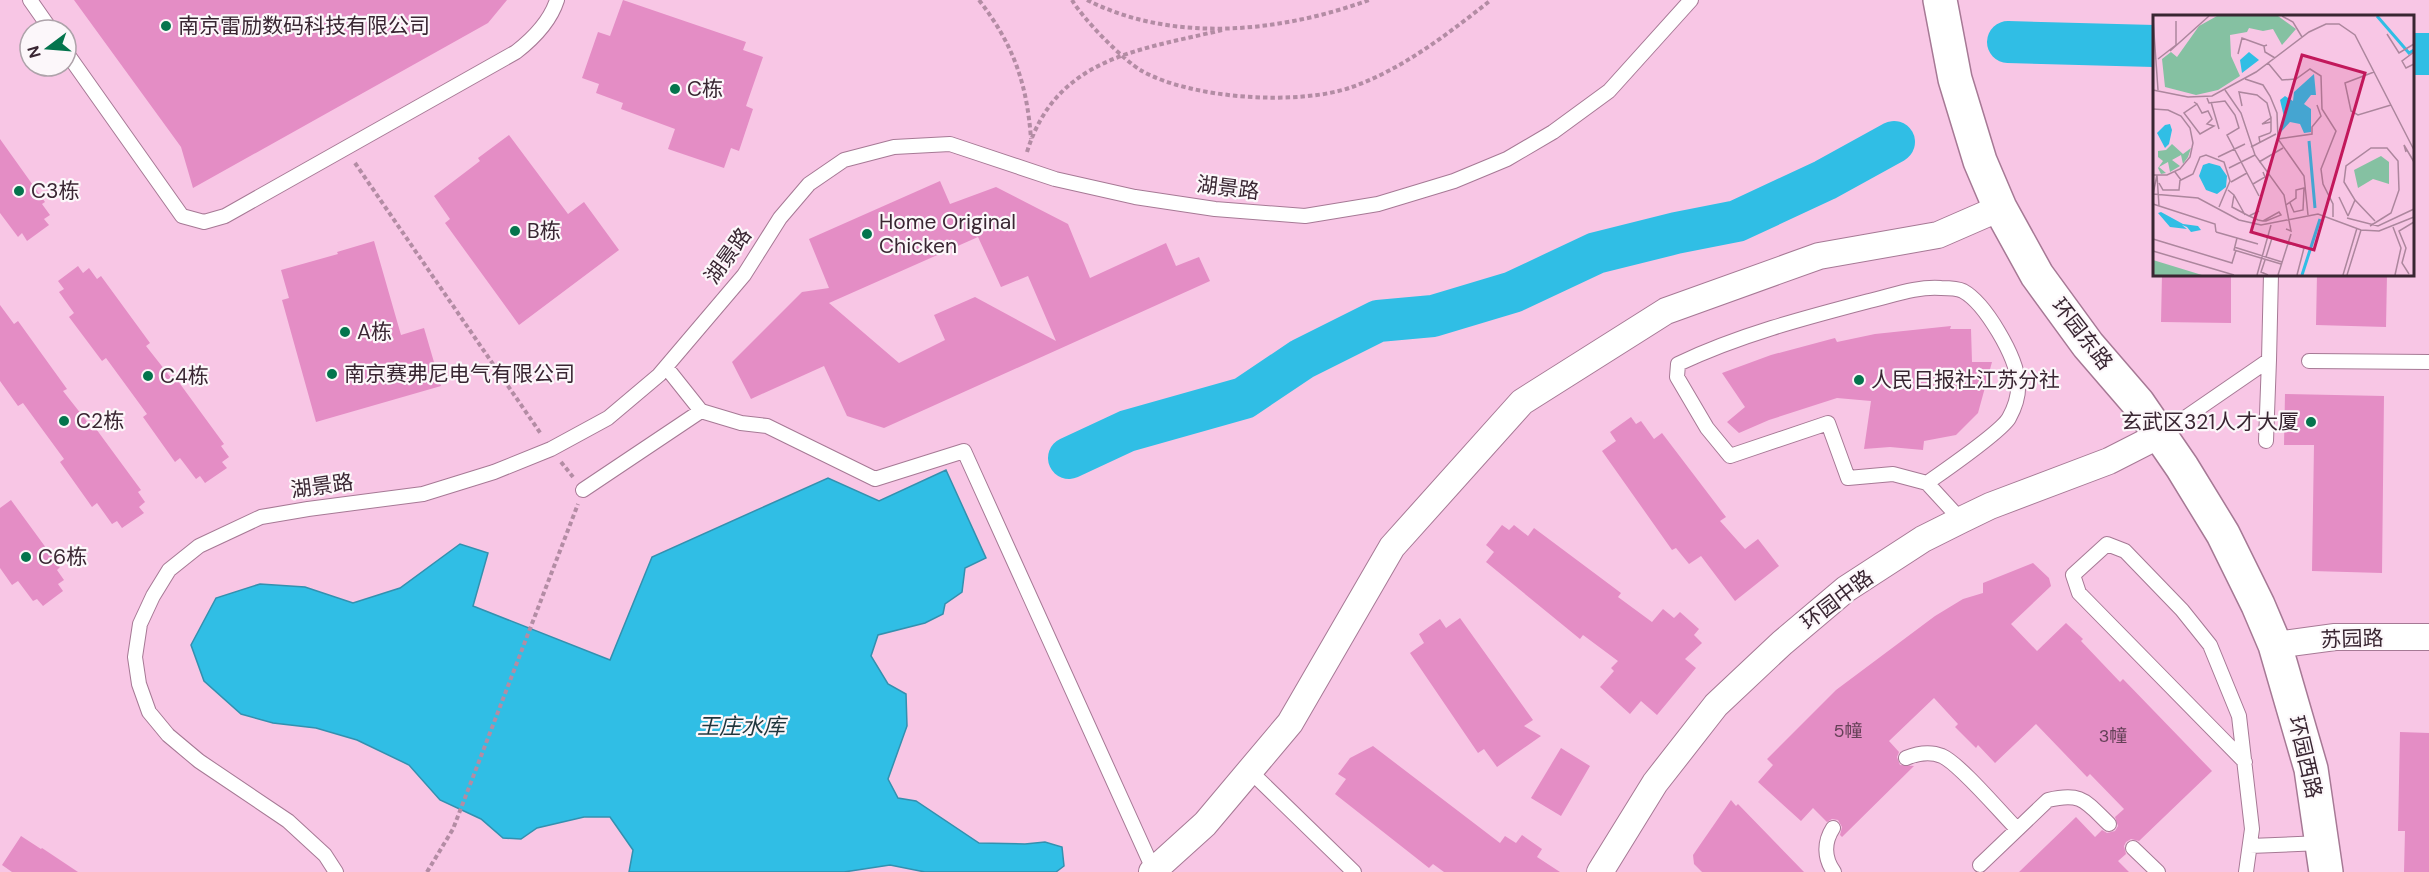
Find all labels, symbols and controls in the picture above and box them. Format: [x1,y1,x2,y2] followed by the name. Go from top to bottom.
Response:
[178,12,430,40] place label: 南京雷励数码科技有限公司
[2153,15,2414,276] inset map
[18,18,78,78] north arrow
[159,19,173,33] marker: 南京雷励数码科技有限公司
[22,43,46,61] text: N
[687,75,723,103] place label: C栋
[668,82,682,96] marker: C栋
[1195,170,1261,206] street label: 湖景路
[31,177,79,205] place label: C3栋
[12,184,26,198] marker: C3栋
[879,208,1016,260] place label: Home Original Chicken
[527,217,561,245] place label: B栋
[698,222,758,290] street label: 湖景路
[508,224,522,238] marker: B栋
[860,227,874,241] marker: Home Original Chicken
[2045,292,2119,376] street label: 环园东路
[357,318,392,346] place label: A栋
[338,325,352,339] marker: A栋
[344,360,575,388] place label: 南京赛弗尼电气有限公司
[160,362,209,390] place label: C4栋
[1871,366,2060,394] place label: 人民日报社江苏分社
[325,367,339,381] marker: 南京赛弗尼电气有限公司
[141,369,155,383] marker: C4栋
[1852,373,1866,387] marker: 人民日报社江苏分社
[76,407,124,435] place label: C2栋
[2121,408,2299,436] place label: 玄武区321人才大厦
[57,414,71,428] marker: C2栋
[2304,415,2318,429] marker: 玄武区321人才大厦
[289,468,355,504] street label: 湖景路
[38,543,87,571] place label: C6栋
[19,550,33,564] marker: C6栋
[1795,564,1879,636] street label: 环园中路
[2320,624,2384,654] street label: 苏园路
[697,712,789,741] water label: 王庄水库
[2282,713,2328,801] street label: 环园西路
[1834,719,1862,743] house number: 5幢
[2099,724,2127,748] house number: 3幢

